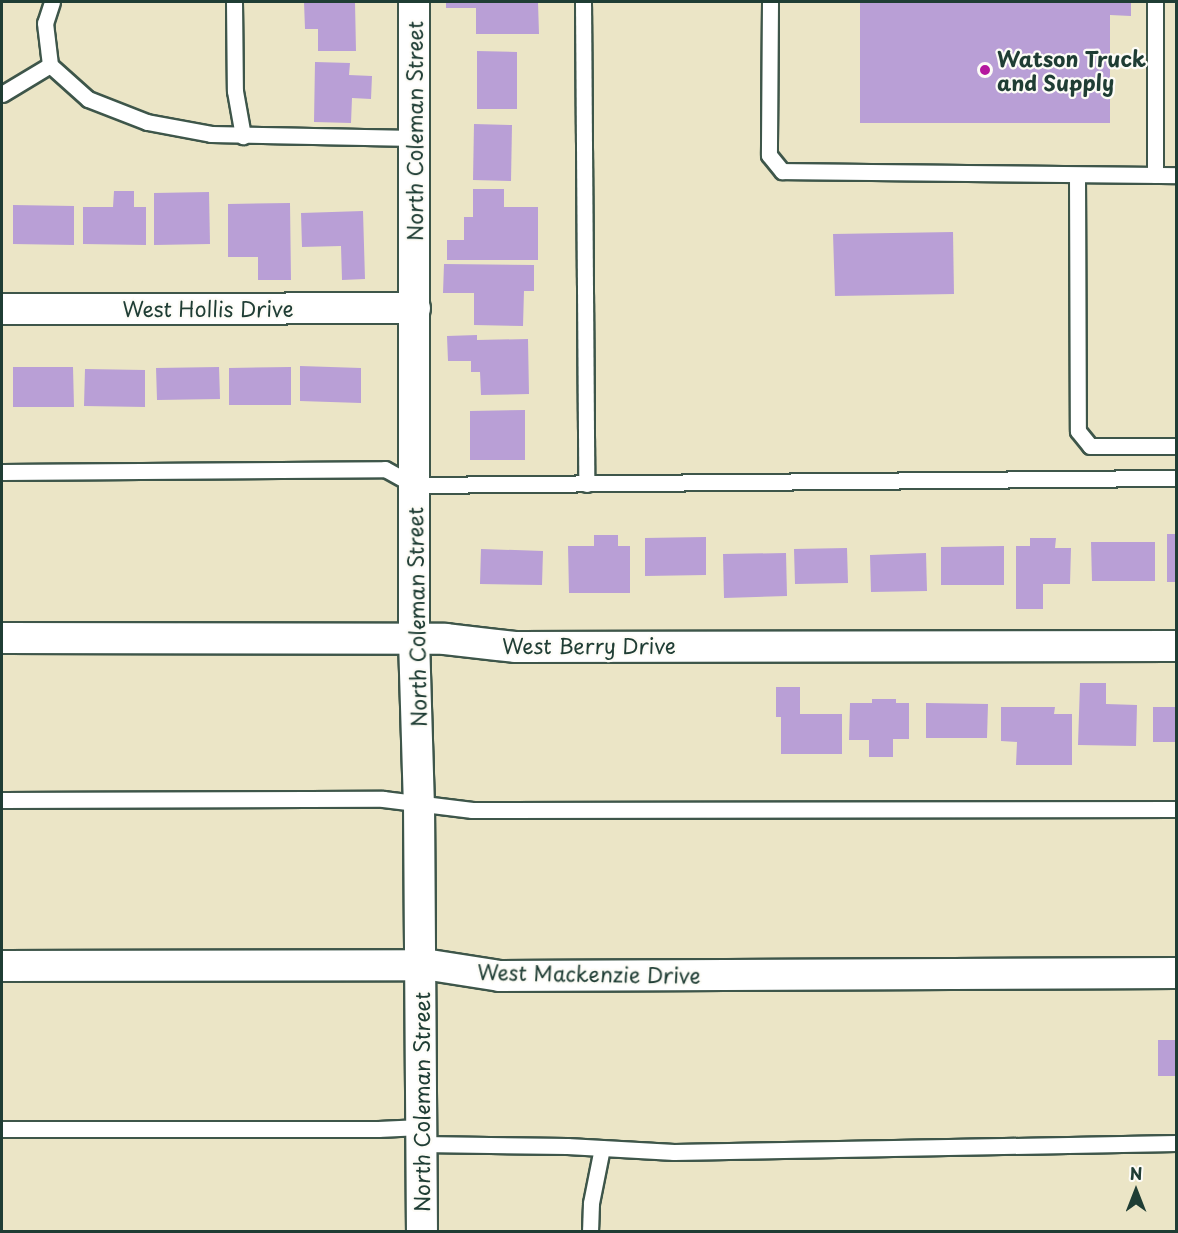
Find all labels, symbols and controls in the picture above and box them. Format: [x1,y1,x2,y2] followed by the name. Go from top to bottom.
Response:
[401,20,427,242] street label: North Coleman Street
[997,45,1146,95] place label: Watson Truck and Supply
[978,63,992,77] marker: Watson Truck and Supply
[122,295,294,321] street label: West Hollis Drive
[401,505,431,729] street label: North Coleman Street
[502,632,676,658] street label: West Berry Drive
[477,958,701,988] street label: West Mackenzie Drive
[408,991,434,1213] street label: North Coleman Street
[1106,1161,1166,1221] north arrow
[1130,1161,1142,1185] text: N

